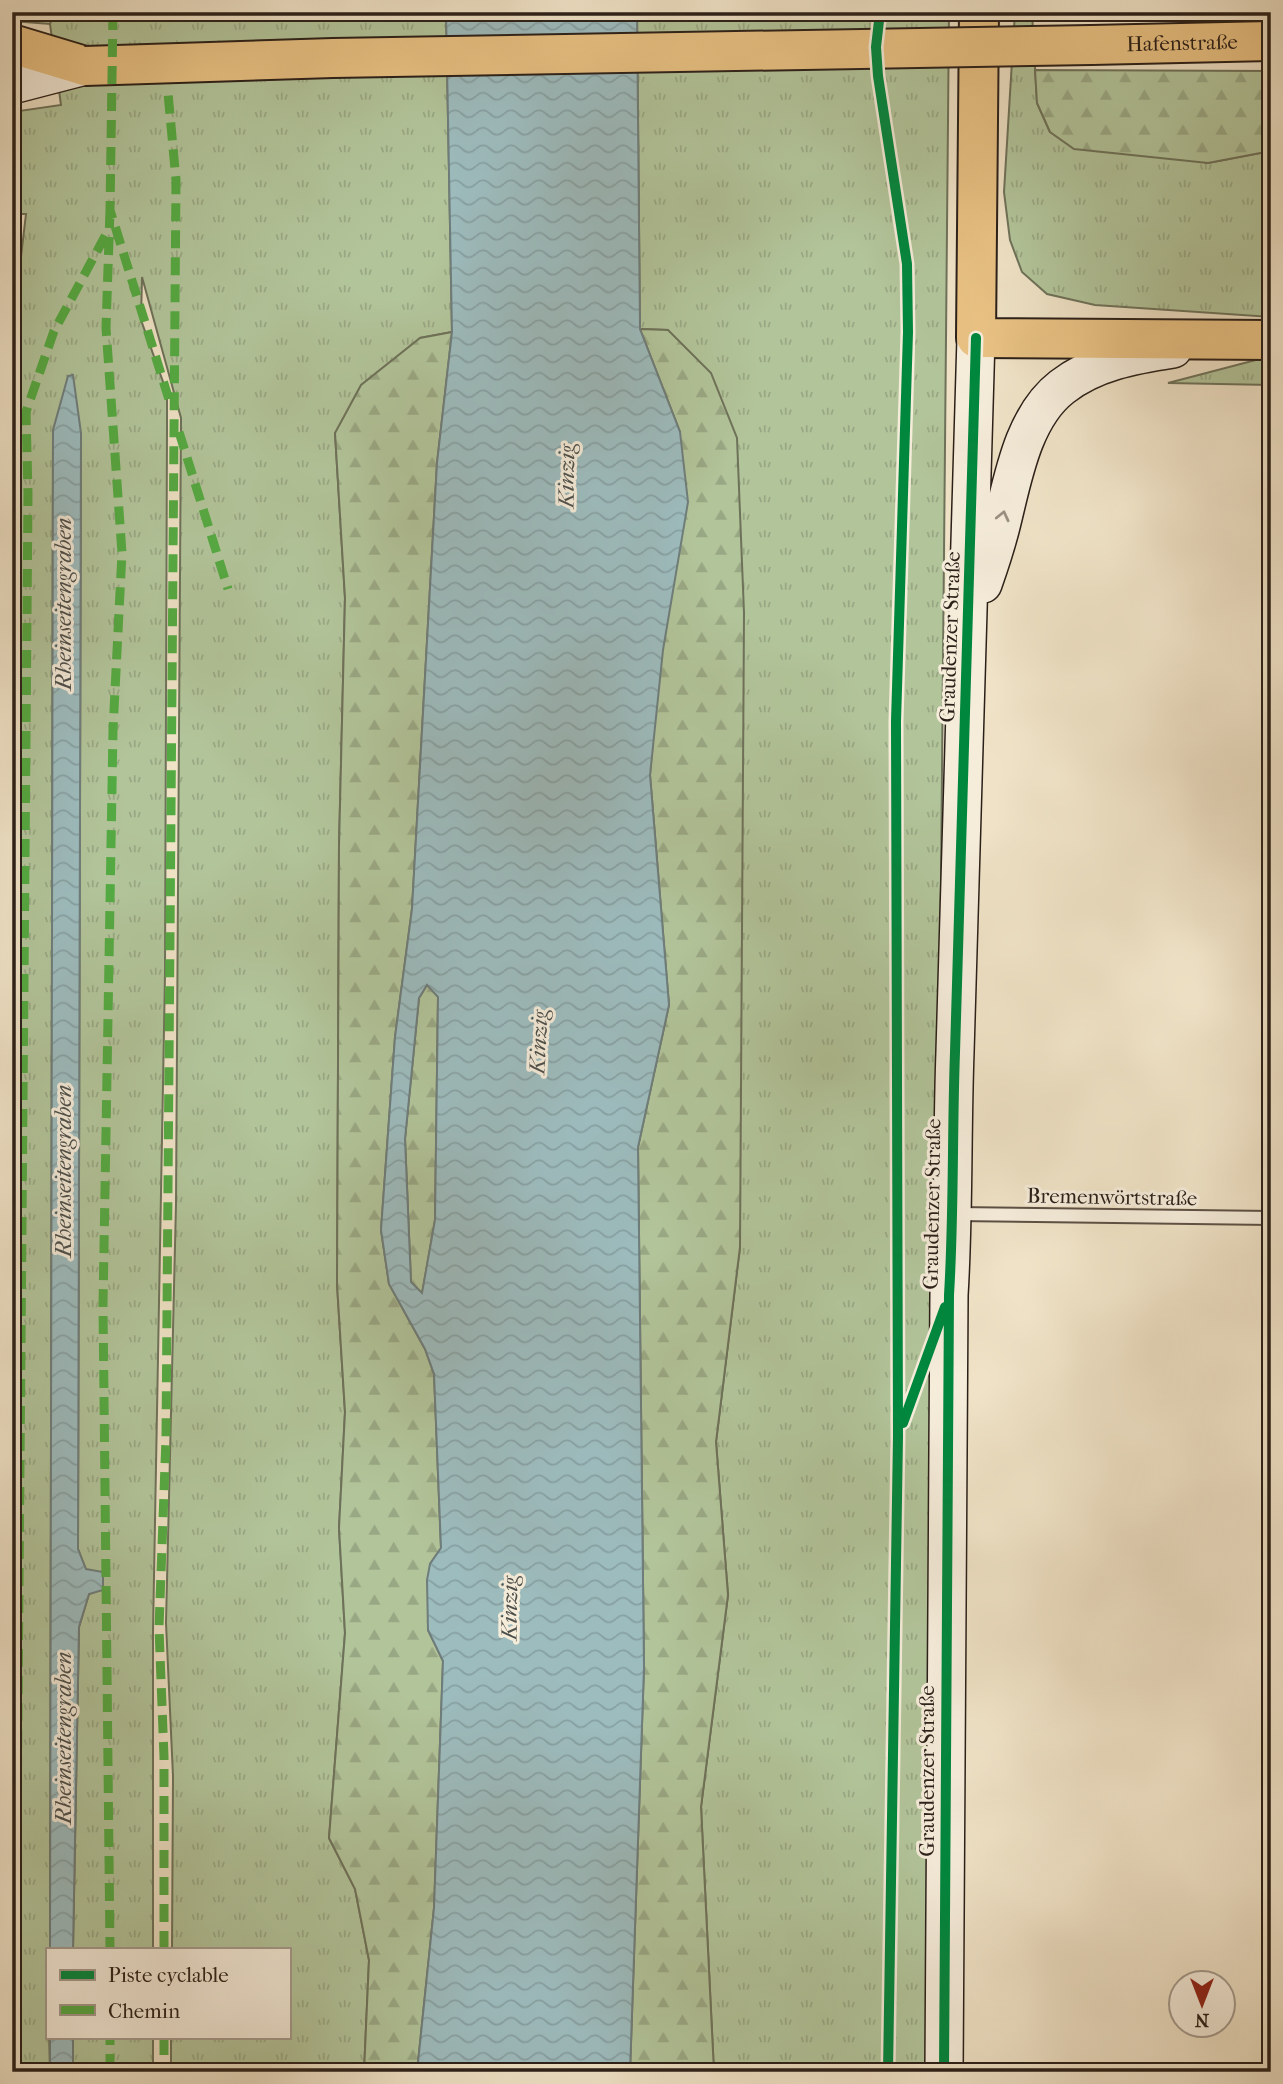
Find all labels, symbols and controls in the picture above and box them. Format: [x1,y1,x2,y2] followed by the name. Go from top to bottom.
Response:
[1126,30,1238,56] street label: Hafenstraße
[552,443,581,510] water label: Kinzig
[995,510,1010,522] one-way arrow
[50,518,77,692] water label: Rheinseitengraben
[935,551,965,723] street label: Graudenzer Straße
[523,1008,554,1077] water label: Kinzig
[50,1085,77,1259] water label: Rheinseitengraben
[919,1118,945,1290] street label: Graudenzer Straße
[1027,1184,1197,1210] street label: Bremenwörtstraße
[495,1575,524,1642] water label: Kinzig
[50,1652,77,1826] water label: Rheinseitengraben
[915,1685,939,1857] street label: Graudenzer Straße
[46,1948,290,2038] legend
[108,1963,229,1987] text: Piste cyclable
[1168,1968,1238,2038] north arrow
[108,1999,180,2023] text: Chemin
[1194,2009,1209,2031] text: N

